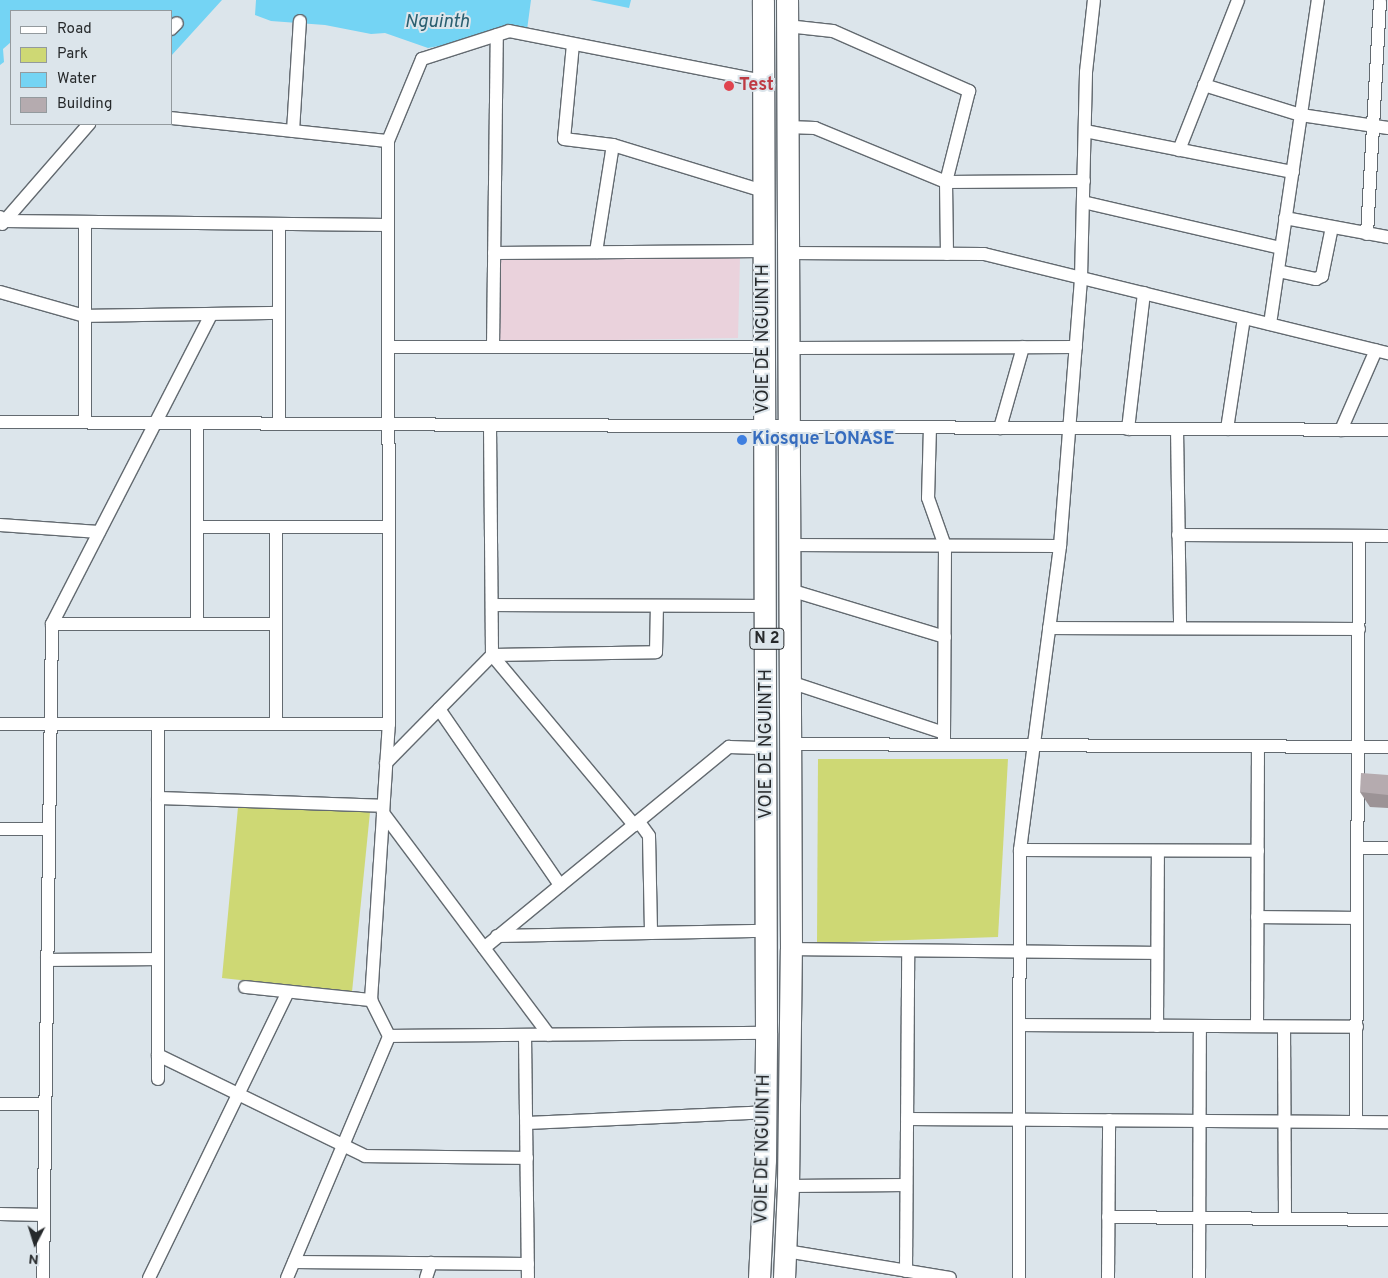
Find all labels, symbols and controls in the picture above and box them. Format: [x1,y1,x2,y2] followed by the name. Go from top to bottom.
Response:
[10,10,172,125] legend
[405,12,469,34] water label: Nguinth
[57,20,92,39] text: Road
[57,45,88,64] text: Park
[57,70,96,89] text: Water
[739,75,774,97] place label: Test
[723,80,735,92] marker: Test
[57,95,112,114] text: Building
[753,264,775,414] street label: VOIE DE NGUINTH
[752,429,895,451] place label: Kiosque LONASE
[736,434,748,446] marker: Kiosque LONASE
[748,626,786,652] road number: N 2
[756,669,778,819] street label: VOIE DE NGUINTH
[752,1074,776,1224] street label: VOIE DE NGUINTH
[10,1218,60,1268] north arrow
[28,1250,39,1267] text: N

